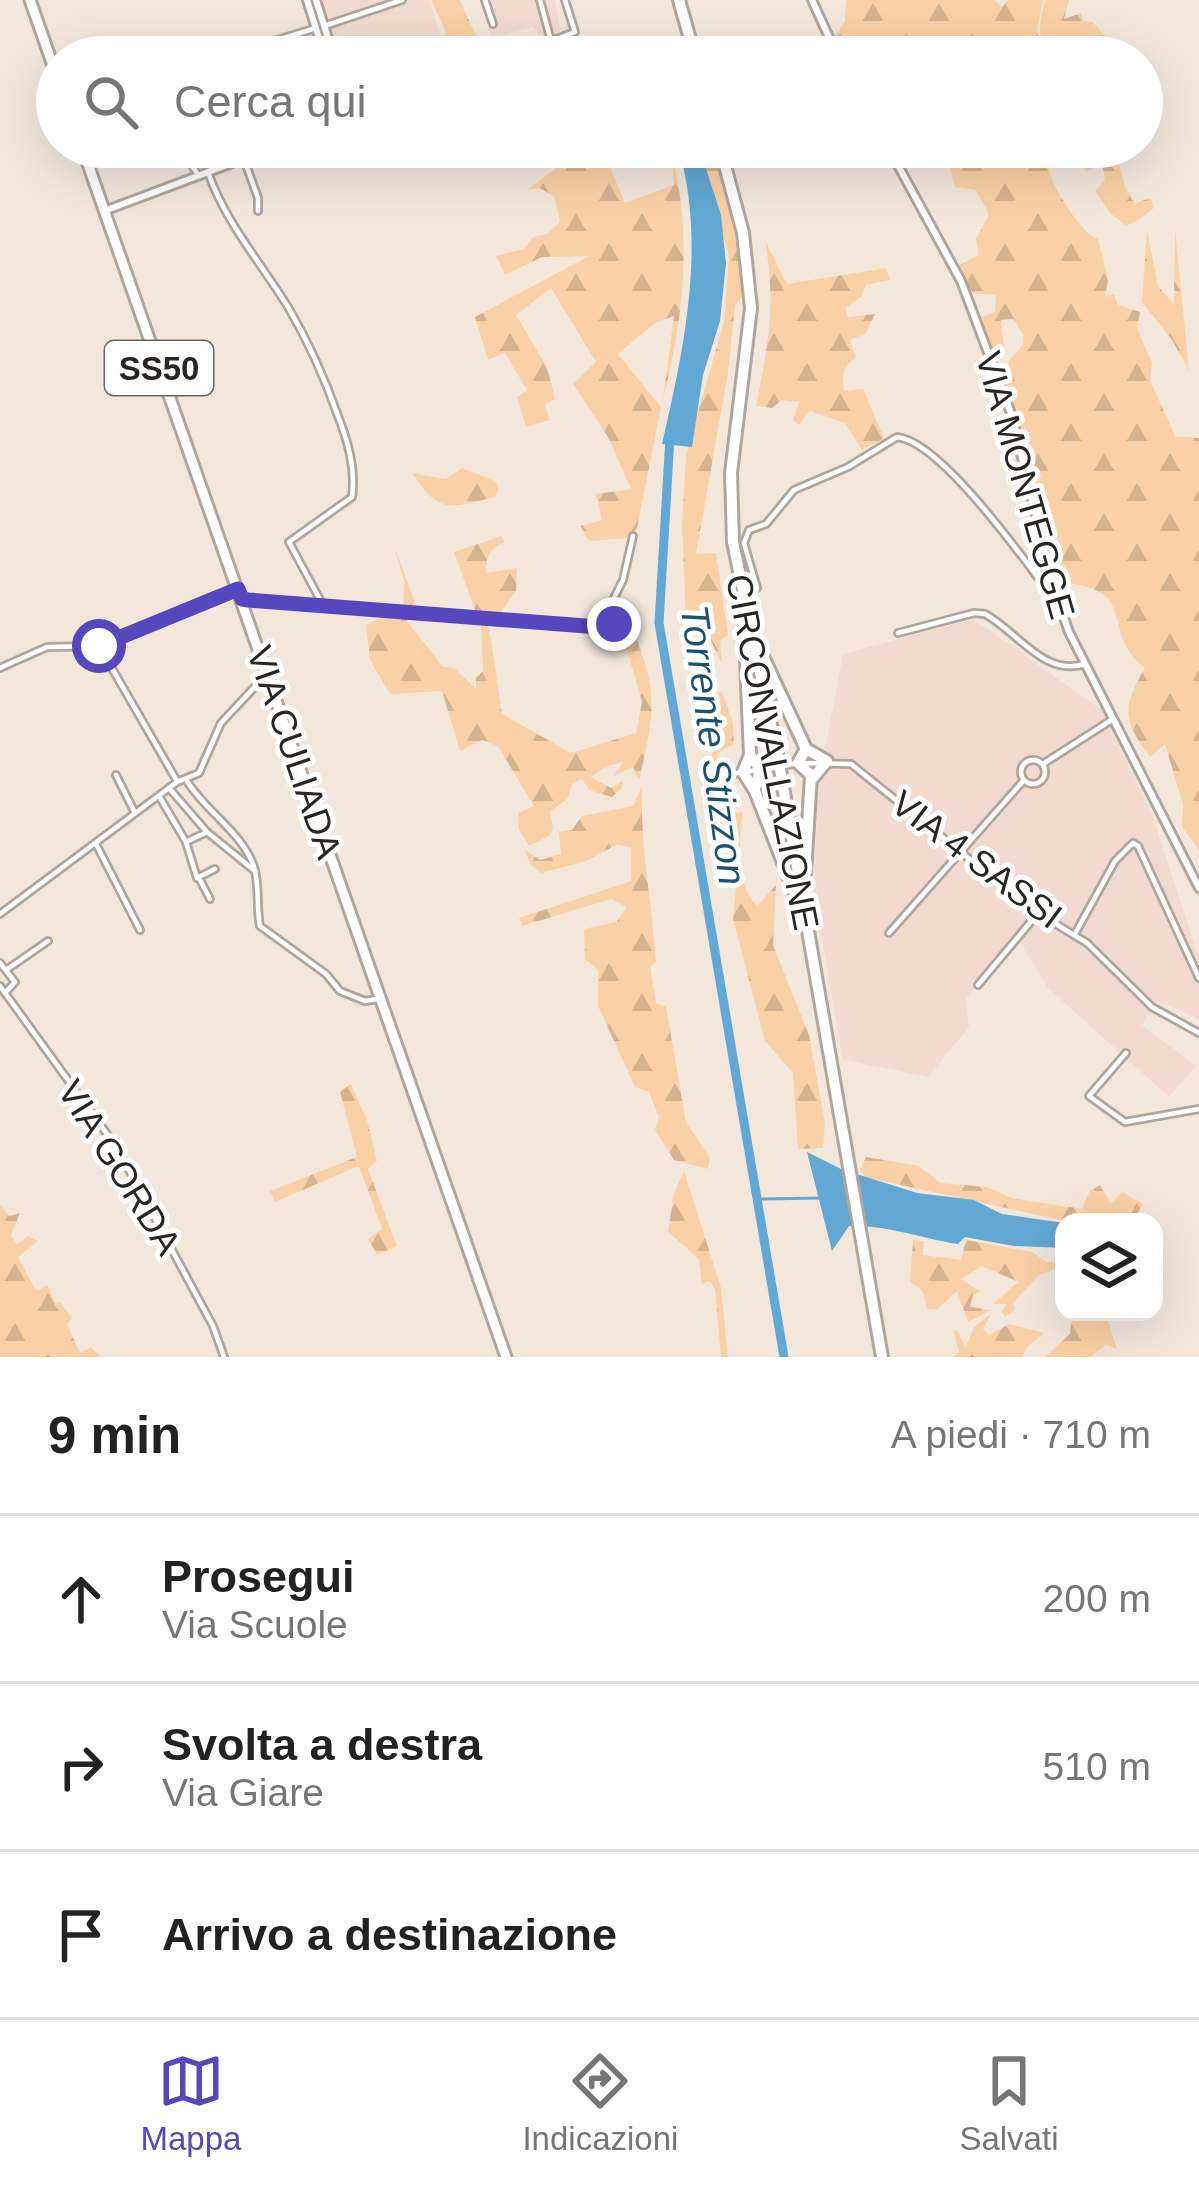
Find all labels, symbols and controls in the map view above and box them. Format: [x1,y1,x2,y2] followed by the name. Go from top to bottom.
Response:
[36,36,1163,168] search box
[78,69,144,135] icon: search
[174,76,367,127] text: Cerca qui
[105,341,213,395] road number: SS50
[968,347,1083,623] street label: VIA MONTEGGE
[718,571,827,933] street label: CIRCONVALLAZIONE
[587,597,641,651] route end
[673,602,754,888] water label: Torrente Stizzon
[72,619,126,673] route start
[239,640,350,864] street label: VIA CULIADA
[884,782,1070,937] street label: VIA 4 SASSI
[50,1072,189,1262] street label: VIA GORDA
[1055,1213,1163,1321] map controls
[1055,1213,1163,1321] button: layers
[48,1407,181,1464] text: 9 min
[891,1413,1151,1456] text: A piedi · 710 m
[162,1551,355,1602] text: Prosegui
[48,1566,114,1632] icon: ahead
[1043,1577,1151,1620] text: 200 m
[162,1603,348,1646] text: Via Scuole
[162,1719,482,1770] text: Svolta a destra
[48,1734,114,1800] icon: right
[1043,1745,1151,1788] text: 510 m
[162,1771,324,1814] text: Via Giare
[48,1902,114,1968] icon: arrive
[162,1909,617,1960] text: Arrivo a destinazione
[141,2048,241,2158] tab: Mappa
[522,2048,678,2158] tab: Indicazioni
[959,2048,1058,2158] tab: Salvati

